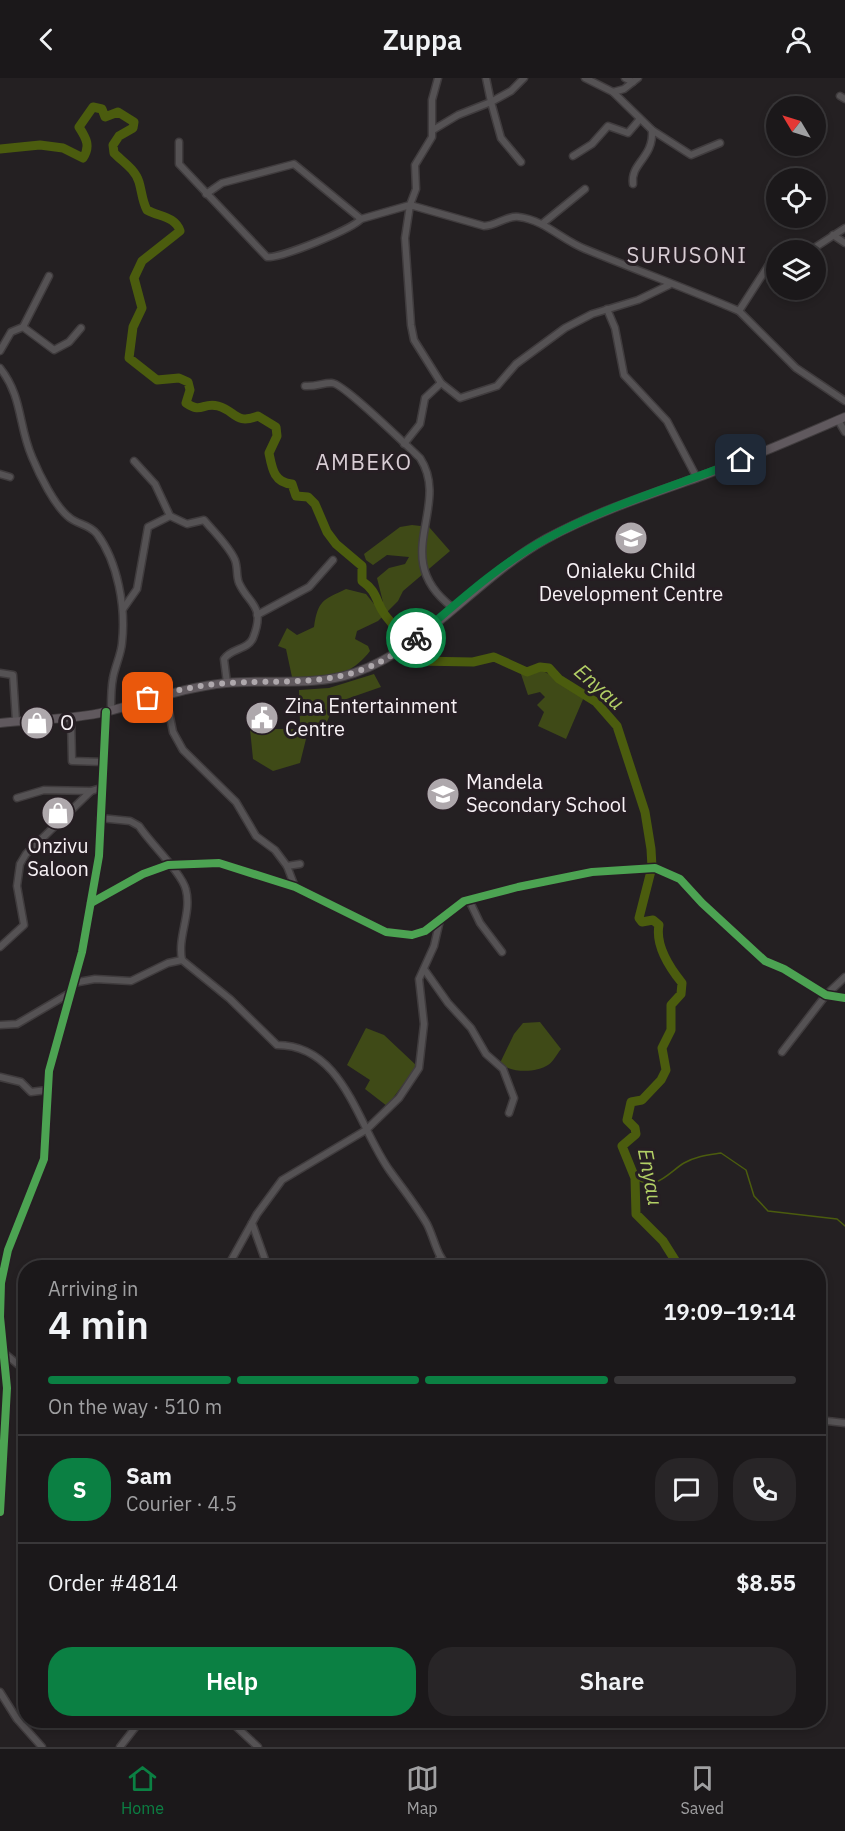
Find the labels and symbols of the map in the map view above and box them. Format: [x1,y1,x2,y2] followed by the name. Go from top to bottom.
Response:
[766,96,826,156] north arrow
[626,240,748,269] district label: SURUSONI
[715,434,766,485] pin
[315,447,413,476] district label: AMBEKO
[613,520,649,556] school or university icon: Onialeku Child Development Centre
[539,557,723,607] place label: Onialeku Child Development Centre
[386,608,446,668] courier
[569,657,631,716] water label: Enyau
[122,672,173,723] pin
[285,692,458,742] place label: Zina Entertainment Centre
[244,700,280,736] public building icon: Zina Entertainment Centre
[19,705,55,741] shop icon: O
[60,709,74,736] place label: O
[466,768,627,818] place label: Mandela Secondary School
[425,776,461,812] school or university icon: Mandela Secondary School
[40,795,76,831] shop icon: Onzivu Saloon
[27,832,89,882] place label: Onzivu Saloon
[632,1146,670,1208] water label: Enyau

